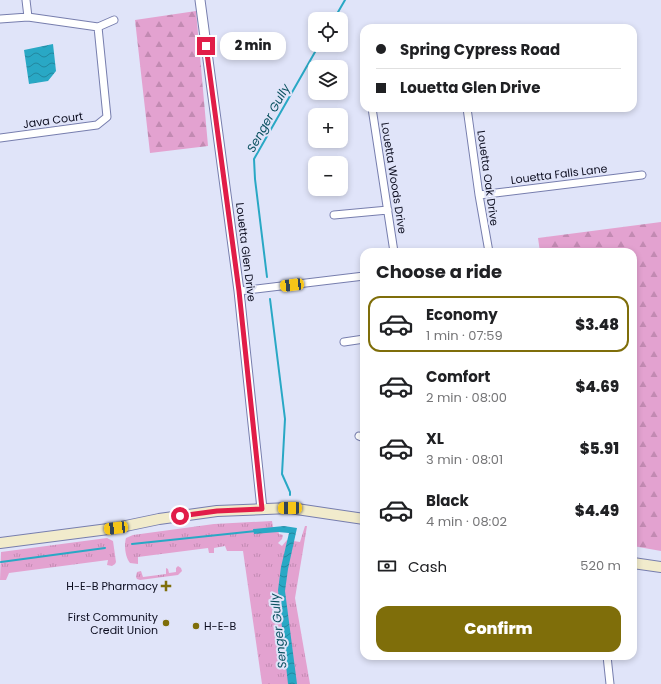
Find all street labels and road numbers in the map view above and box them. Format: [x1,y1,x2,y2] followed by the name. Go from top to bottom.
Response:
[22,108,84,132] street label: Java Court
[377,121,411,235] street label: Louetta Woods Drive
[473,129,503,227] street label: Louetta Oak Drive
[510,160,608,188] street label: Louetta Falls Lane
[232,202,260,303] street label: Louetta Glen Drive

